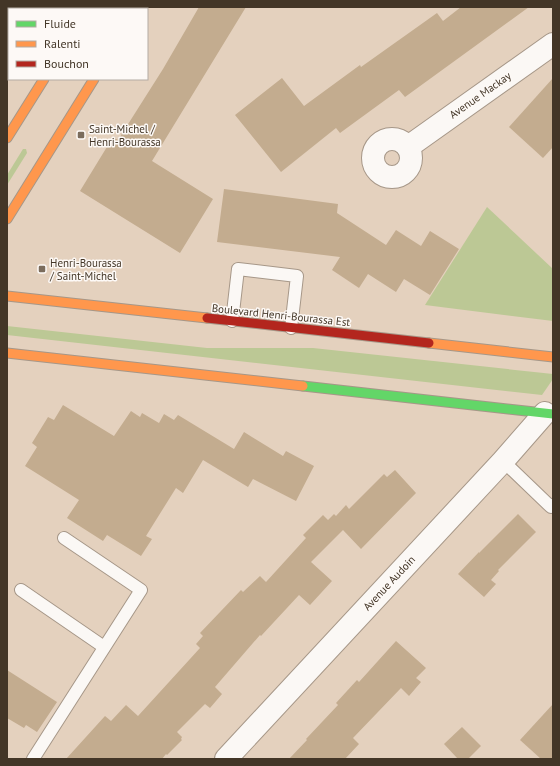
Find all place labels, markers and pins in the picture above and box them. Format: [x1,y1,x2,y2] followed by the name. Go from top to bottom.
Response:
[89,122,161,149] place label: Saint-Michel / Henri-Bourassa
[76,130,86,140] marker: Saint-Michel / Henri-Bourassa
[49,256,122,283] place label: Henri-Bourassa / Saint-Michel
[37,264,47,274] marker: Henri-Bourassa / Saint-Michel

